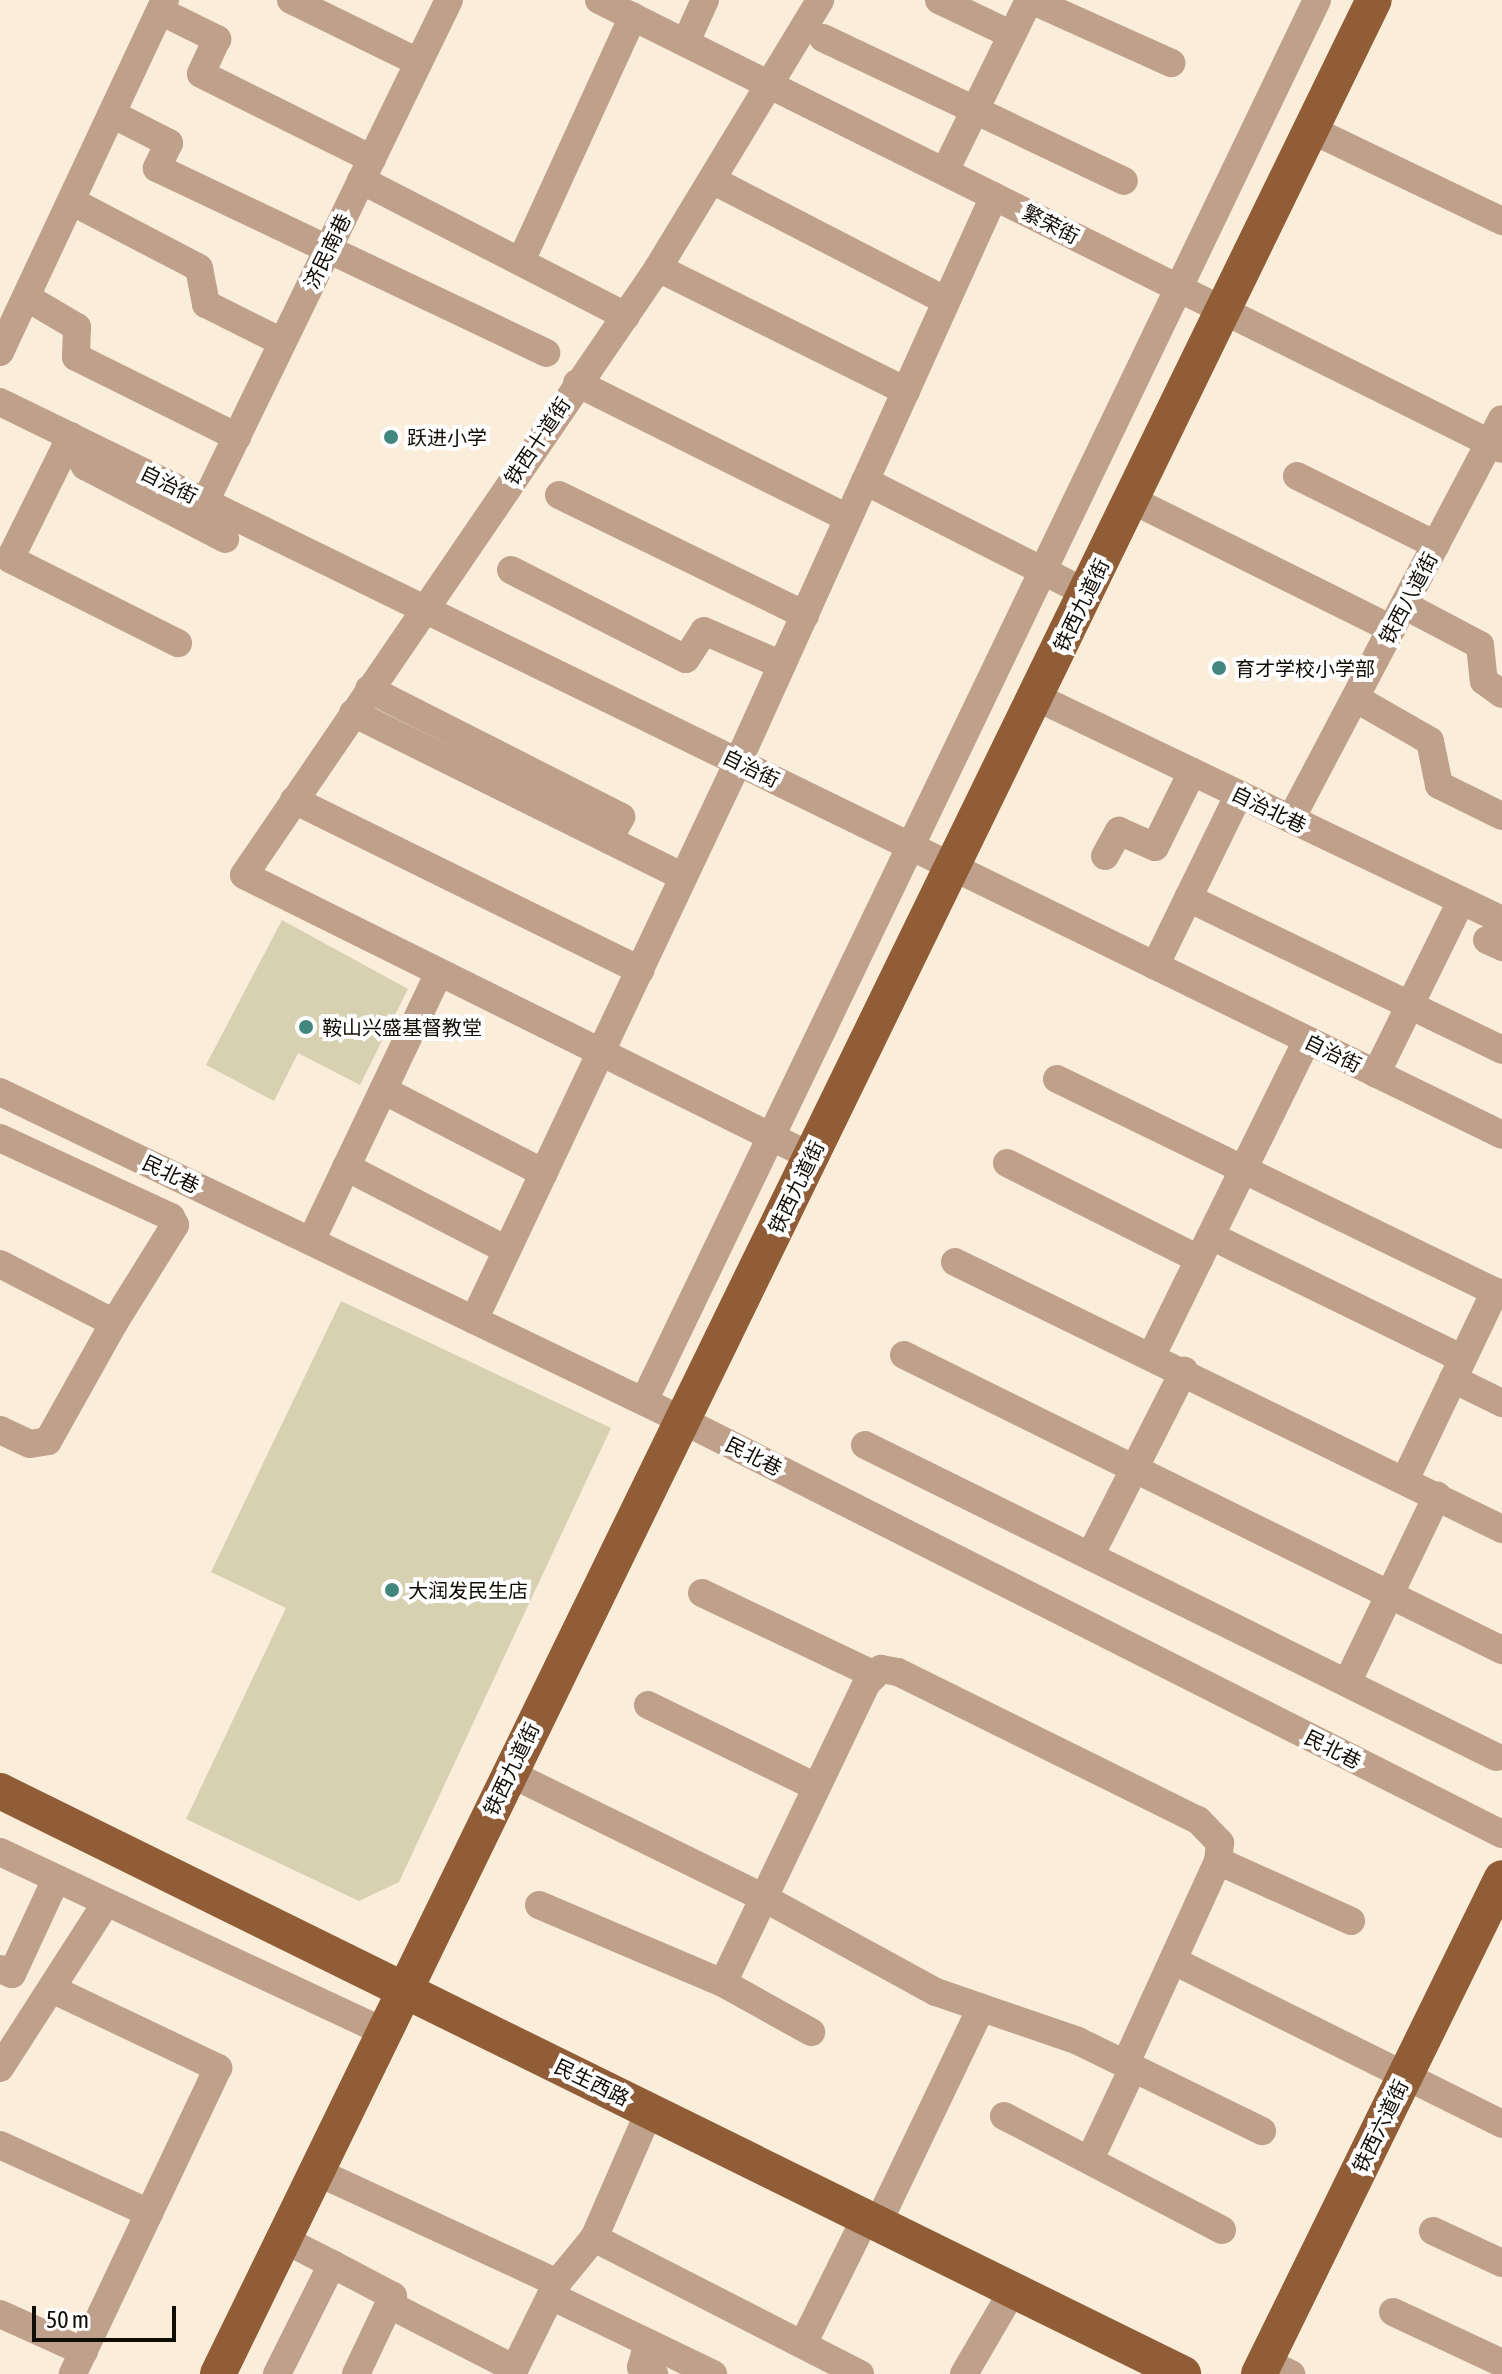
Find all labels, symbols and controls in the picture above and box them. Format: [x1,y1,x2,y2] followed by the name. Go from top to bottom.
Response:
[1019,200,1083,248] street label: 繁荣街
[299,210,355,292] street label: 济民南巷
[499,393,575,489] street label: 铁西十道街
[407,425,487,449] place label: 跃进小学
[382,428,400,446] marker: 跃进小学
[137,460,201,508] street label: 自治街
[1374,548,1442,648] street label: 铁西八道街
[1048,555,1114,655] street label: 铁西九道街
[1235,656,1375,680] place label: 育才学校小学部
[1210,659,1228,677] marker: 育才学校小学部
[719,744,783,792] street label: 自治街
[1228,781,1310,837] street label: 自治北巷
[322,1015,482,1039] place label: 鞍山兴盛基督教堂
[297,1018,315,1036] marker: 鞍山兴盛基督教堂
[1301,1029,1365,1077] street label: 自治街
[763,1137,829,1237] street label: 铁西九道街
[139,1150,203,1198] street label: 民北巷
[722,1432,786,1480] street label: 民北巷
[408,1578,528,1602] place label: 大润发民生店
[383,1581,401,1599] marker: 大润发民生店
[478,1719,544,1819] street label: 铁西九道街
[1301,1725,1365,1773] street label: 民北巷
[551,2054,633,2110] street label: 民生西路
[1347,2076,1413,2176] street label: 铁西六道街
[36,2290,180,2340] scale bar
[46,2306,89,2333] text: 50 m

